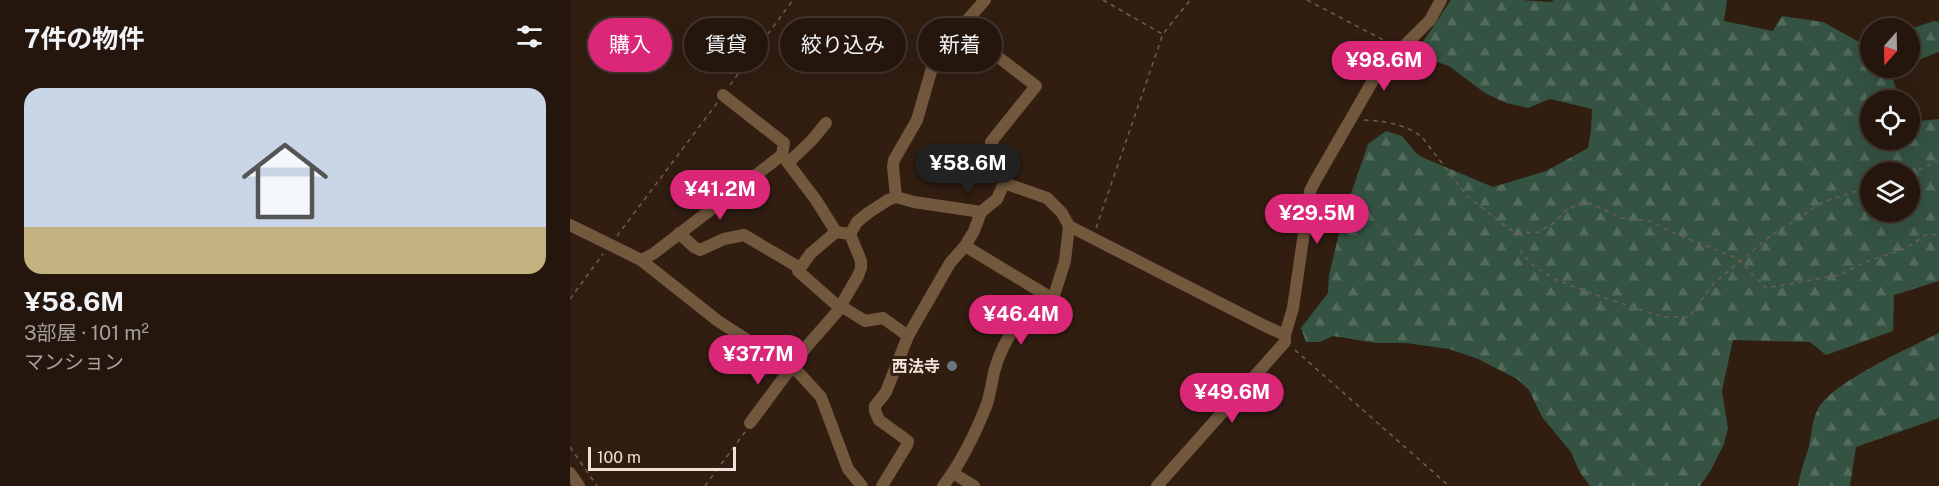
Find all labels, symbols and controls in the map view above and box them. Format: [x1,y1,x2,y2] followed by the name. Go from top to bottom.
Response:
[588,18,672,72] chip: 購入
[684,18,768,72] chip: 賃貸
[780,18,906,72] chip: 絞り込み
[918,18,1002,72] chip: 新着
[1860,18,1920,78] north arrow
[1860,18,1920,222] map controls
[513,20,546,53] icon: filters
[24,23,144,54] text: 7件の物件
[1335,41,1433,92] pin: ¥98.6M
[1346,48,1422,72] text: ¥98.6M
[1860,90,1920,150] button: locate
[231,127,339,235] icon: home
[919,144,1017,195] pin: ¥58.6M
[929,151,1007,175] text: ¥58.6M
[1860,162,1920,222] button: layers
[671,170,769,221] pin: ¥41.2M
[684,177,756,201] text: ¥41.2M
[1268,194,1366,245] pin: ¥29.5M
[1279,201,1355,225] text: ¥29.5M
[24,286,124,317] text: ¥58.6M
[972,295,1070,346] pin: ¥46.4M
[983,302,1059,326] text: ¥46.4M
[24,321,149,345] text: 3部屋 · 101 m²
[709,335,807,386] pin: ¥37.7M
[722,342,794,366] text: ¥37.7M
[24,350,124,374] text: マンション
[892,357,940,376] place label: 西法寺
[945,359,959,373] marker: 西法寺
[1183,373,1281,424] pin: ¥49.6M
[1194,380,1270,404] text: ¥49.6M
[588,444,736,472] scale bar
[597,448,641,467] text: 100 m

